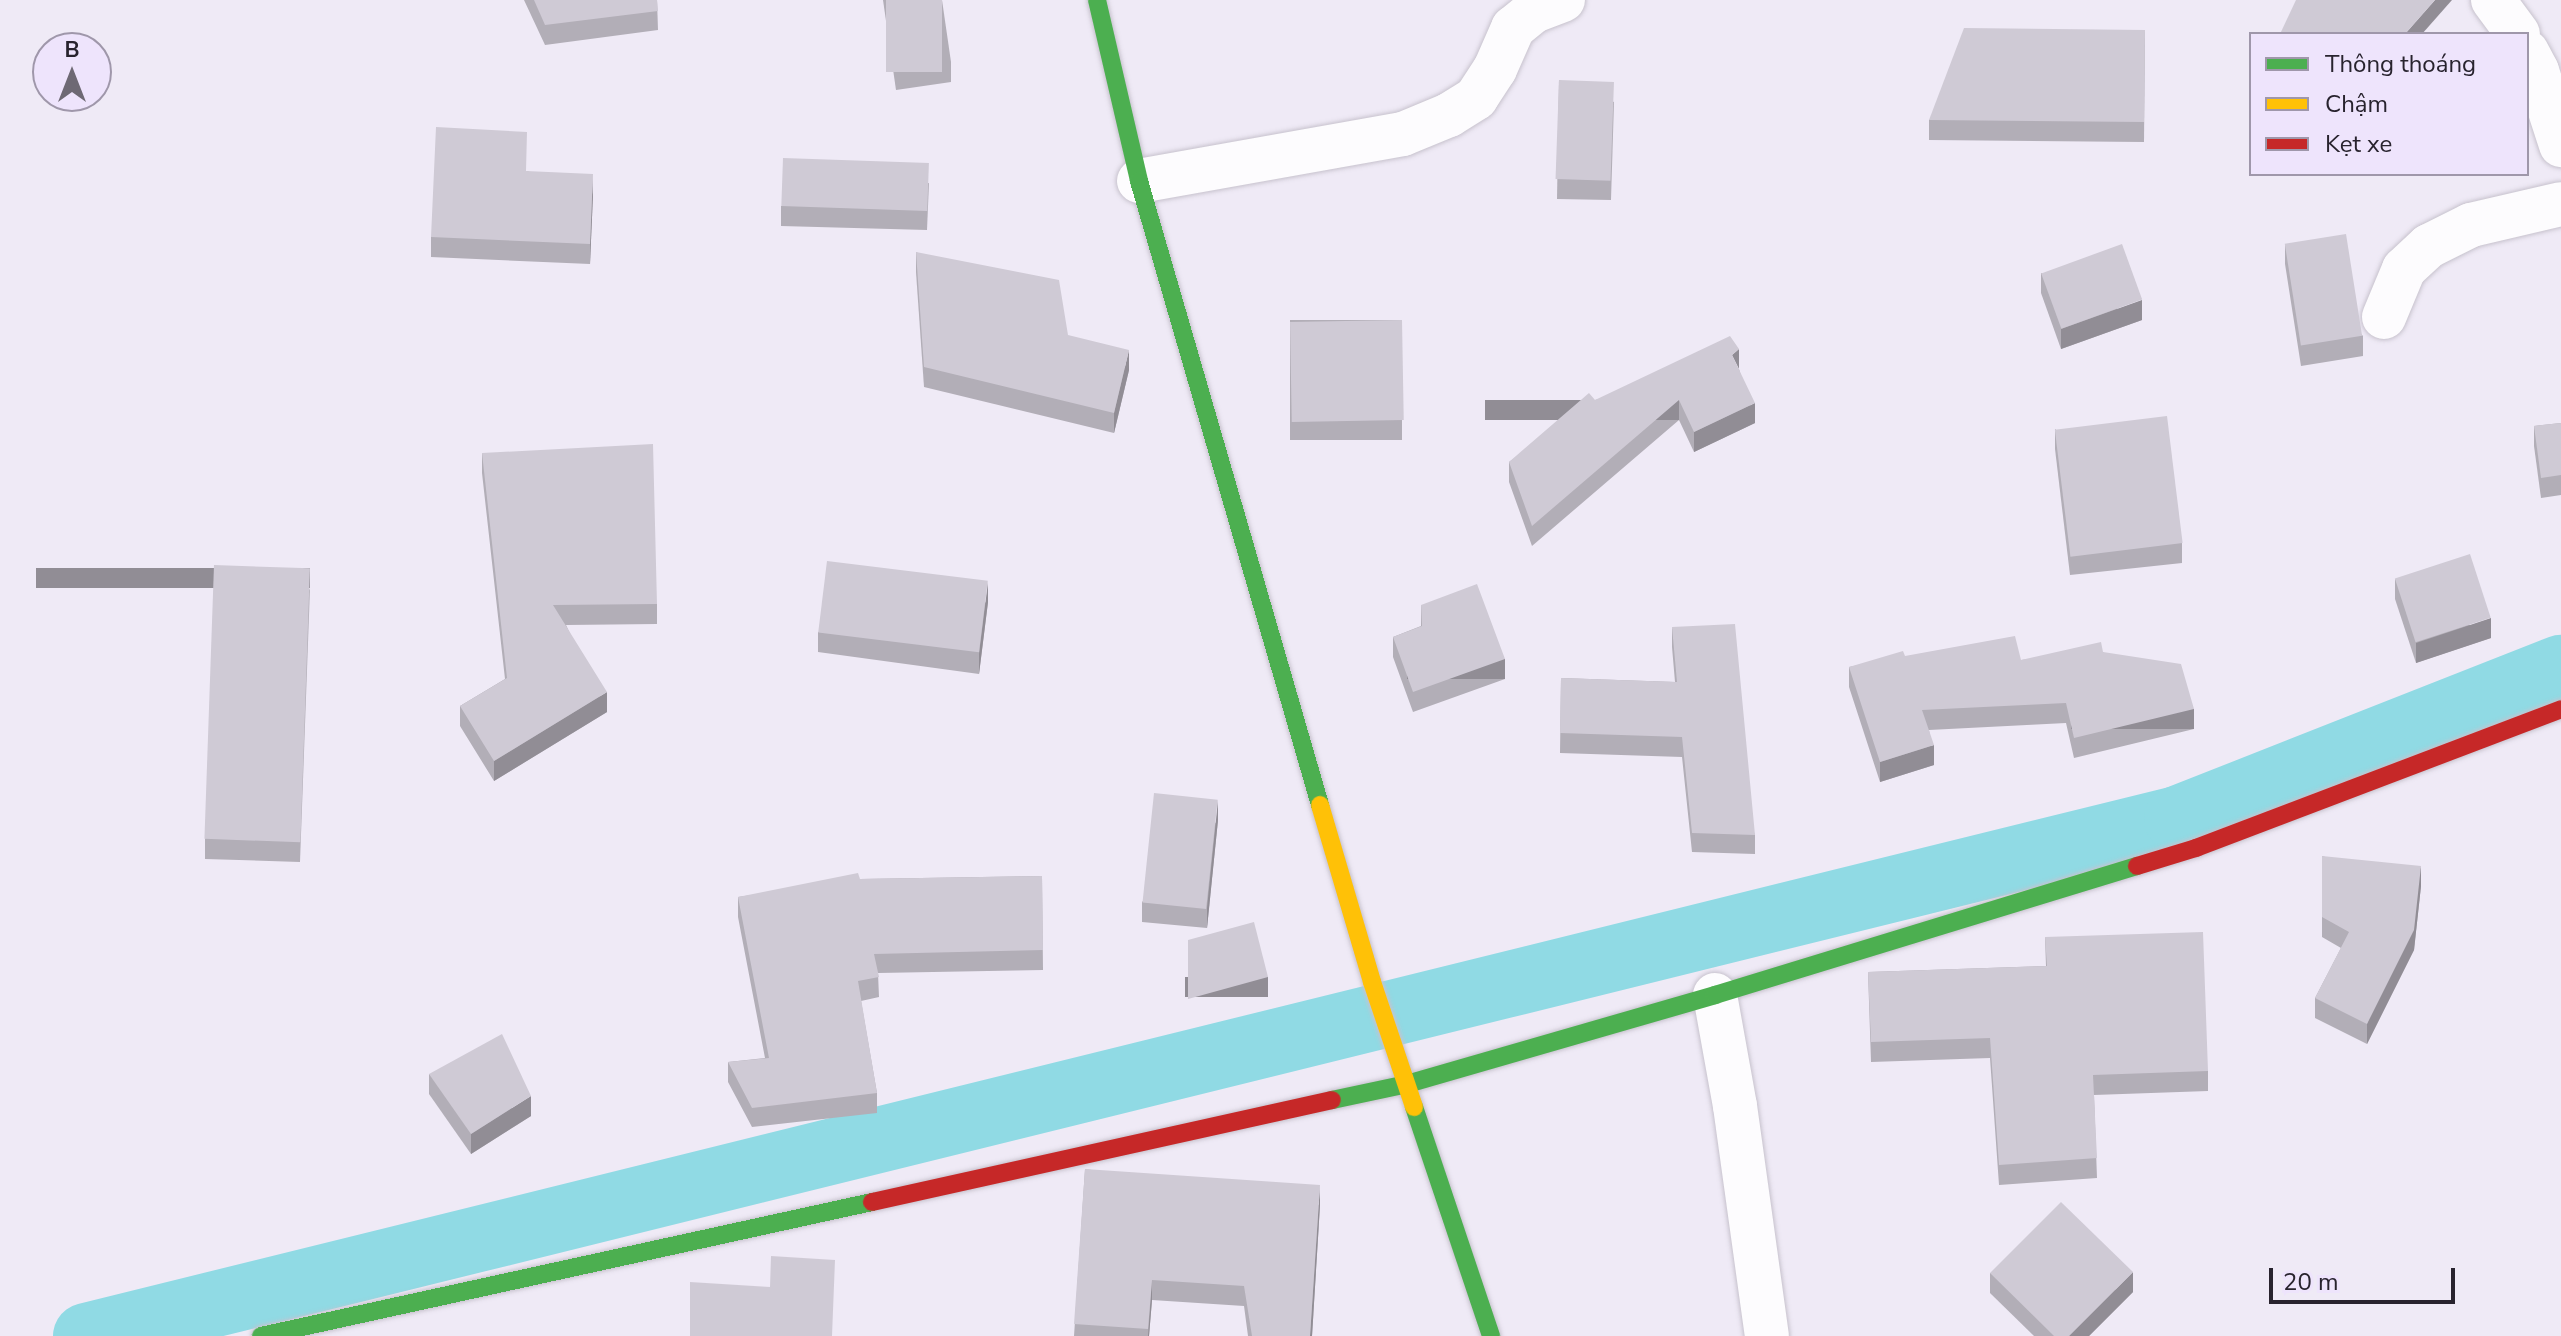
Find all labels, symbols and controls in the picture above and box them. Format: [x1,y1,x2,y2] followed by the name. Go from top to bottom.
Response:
[32,32,112,112] north arrow
[2249,32,2529,176] legend
[64,35,80,65] text: B
[2325,48,2476,80] text: Thông thoáng
[2325,88,2388,120] text: Chậm
[2325,128,2392,160] text: Kẹt xe
[2273,1252,2459,1302] scale bar
[2283,1266,2339,1298] text: 20 m

